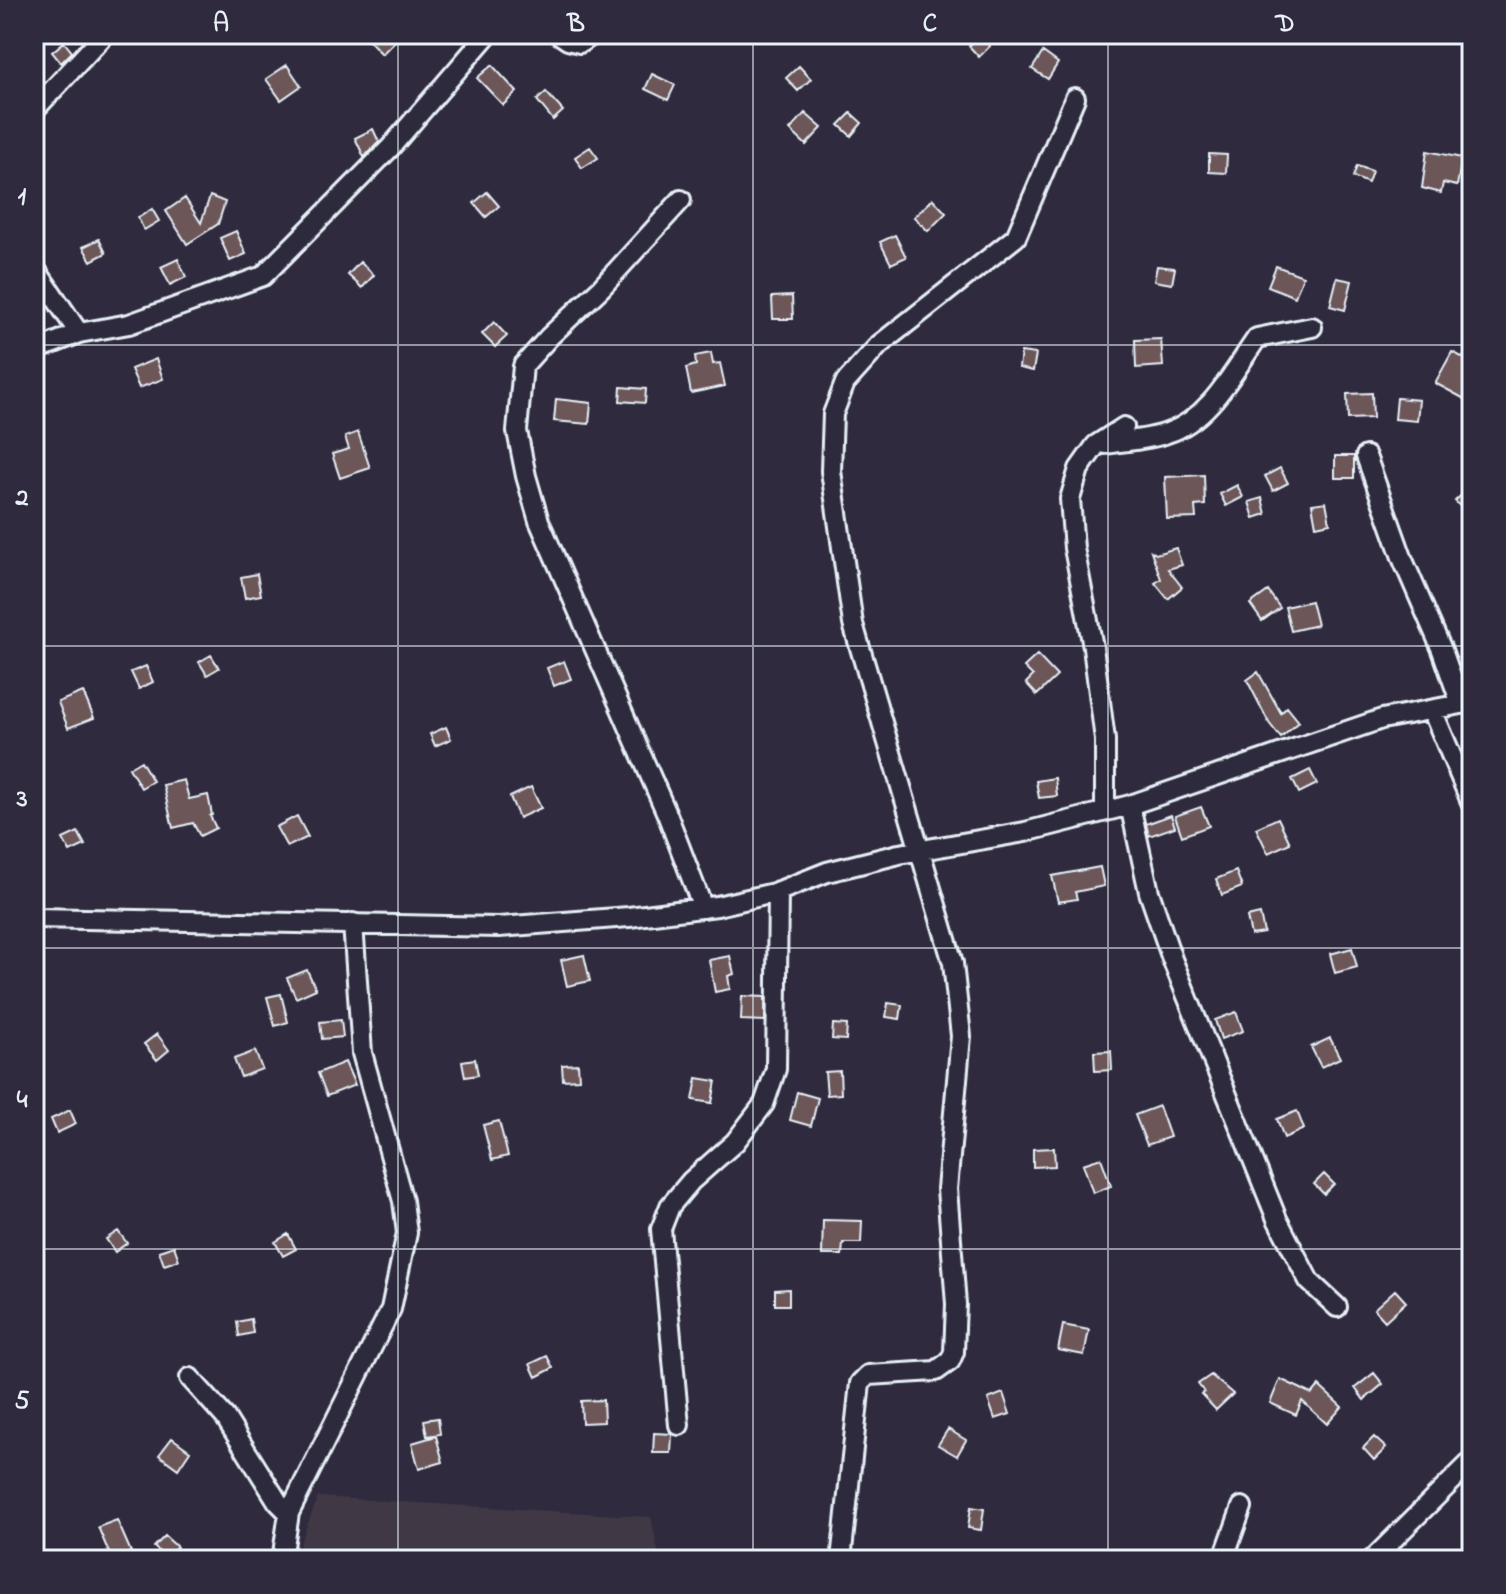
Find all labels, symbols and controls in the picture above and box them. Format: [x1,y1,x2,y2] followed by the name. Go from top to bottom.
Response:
[213,6,229,44] text: A
[566,6,585,44] text: B
[923,6,937,44] text: C
[1274,6,1295,44] text: D
[18,179,27,217] text: 1
[15,480,29,518] text: 2
[16,781,28,819] text: 3
[17,1082,28,1120] text: 4
[15,1383,30,1421] text: 5

